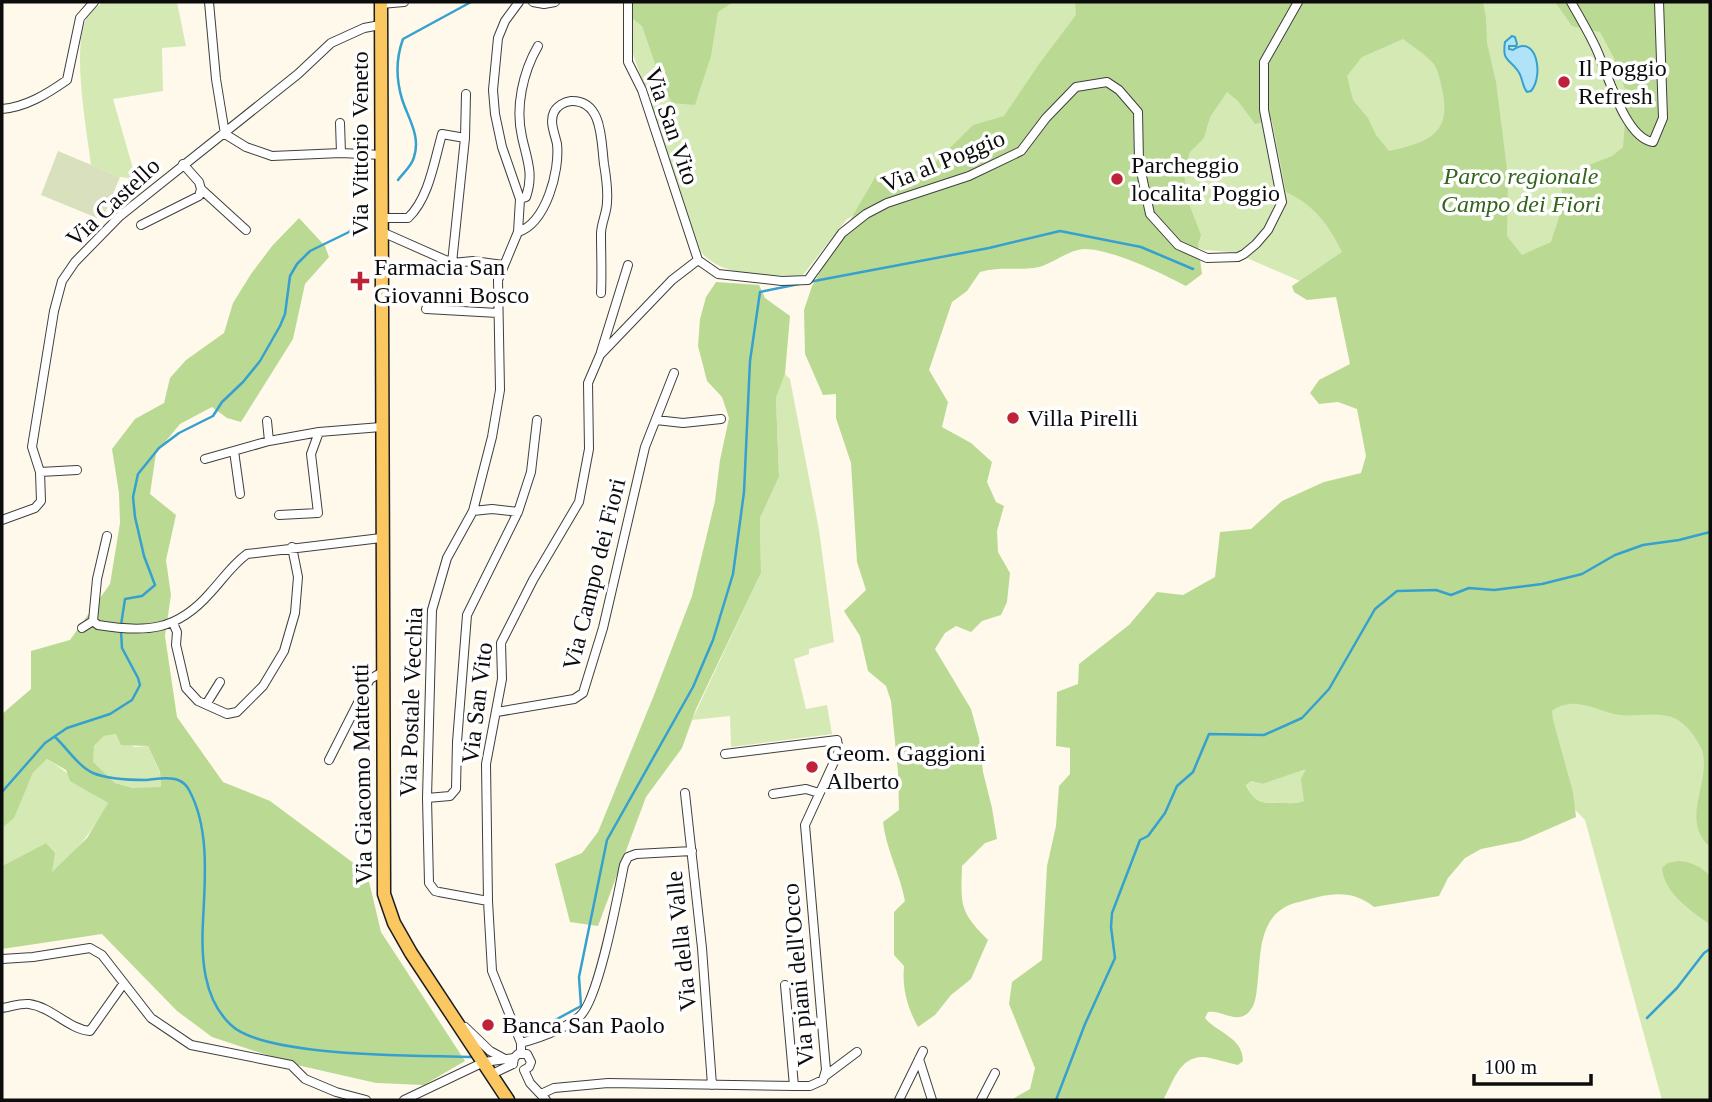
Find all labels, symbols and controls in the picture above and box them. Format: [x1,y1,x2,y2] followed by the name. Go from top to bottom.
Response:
[347,51,373,237] street label: Via Vittorio Veneto
[1578,55,1667,109] place label: Il Poggio Refresh
[640,64,704,188] street label: Via San Vito
[1556,74,1572,90] marker: Il Poggio Refresh
[878,124,1008,198] street label: Via al Poggio
[61,152,165,252] street label: Via Castello
[1131,152,1280,206] place label: Parcheggio localita' Poggio
[1441,163,1601,217] park label: Parco regionale Campo dei Fiori
[1109,171,1125,187] marker: Parcheggio localita' Poggio
[374,254,529,308] place label: Farmacia San Giovanni Bosco
[352,273,368,289] marker: Farmacia San Giovanni Bosco
[1027,405,1139,431] place label: Villa Pirelli
[1005,410,1021,426] marker: Villa Pirelli
[558,475,630,672] street label: Via Campo dei Fiori
[395,606,427,797] street label: Via Postale Vecchia
[457,641,497,765] street label: Via San Vito
[347,663,377,885] street label: Via Giacomo Matteotti
[826,740,986,794] place label: Geom. Gaggioni Alberto
[804,759,820,775] marker: Geom. Gaggioni Alberto
[661,870,701,1012] street label: Via della Valle
[777,882,819,1068] street label: Via piani dell'Occo
[502,1012,665,1038] place label: Banca San Paolo
[480,1017,496,1033] marker: Banca San Paolo
[1474,1042,1591,1086] scale bar
[1484,1055,1537,1079] text: 100 m

